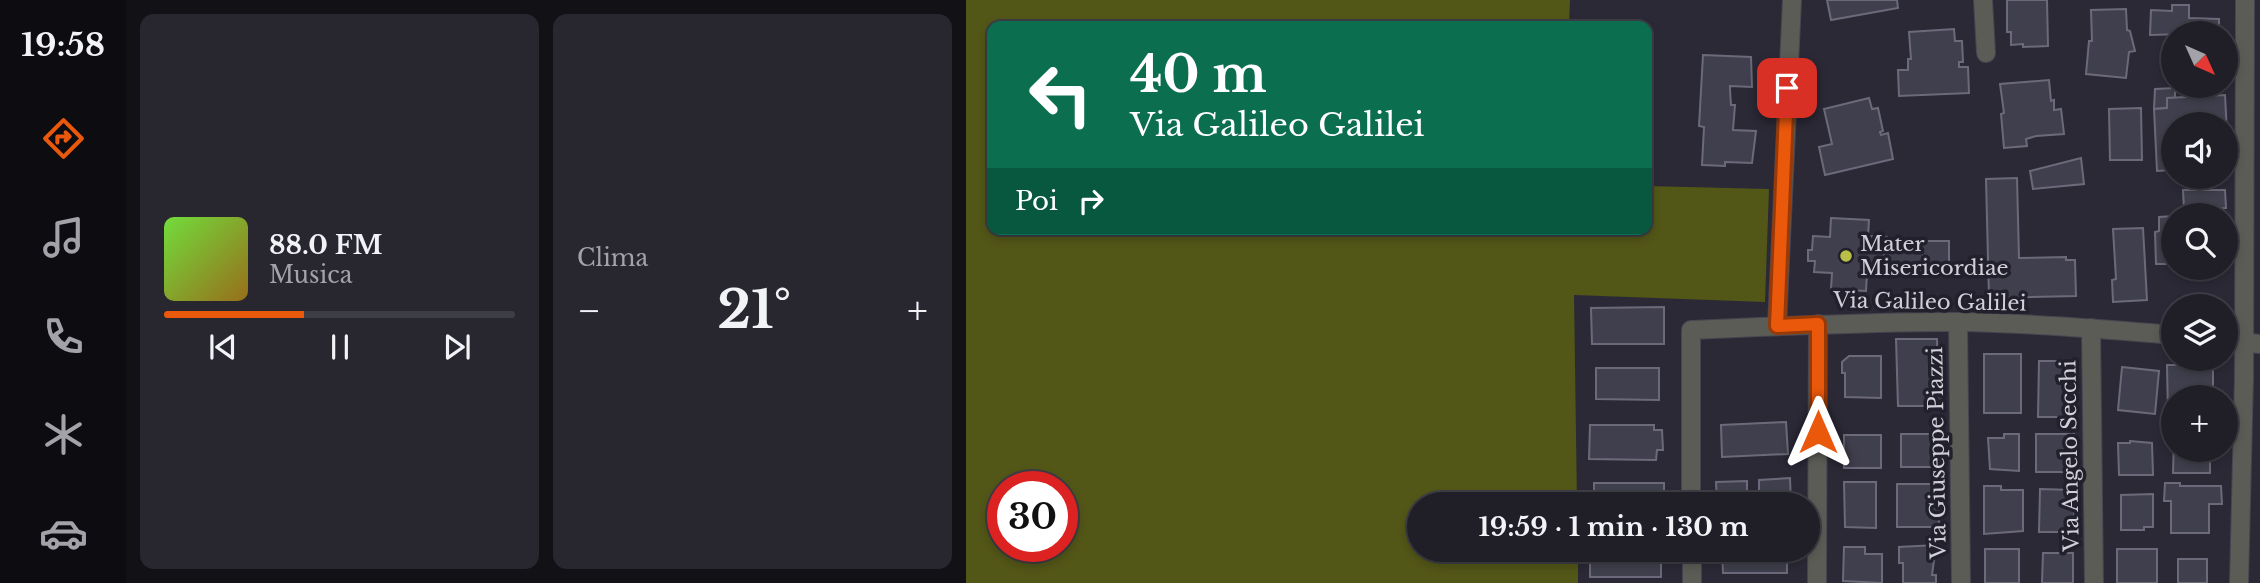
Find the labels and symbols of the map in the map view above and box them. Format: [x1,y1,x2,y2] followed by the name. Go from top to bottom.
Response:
[2161,21,2238,98] north arrow
[1757,58,1817,118] pin
[1860,231,2009,281] place label: Mater Misericordiae
[1838,248,1854,264] marker: Mater Misericordiae
[1832,287,2027,317] street label: Via Galileo Galilei
[1922,347,1952,560] street label: Via Giuseppe Piazzi
[2055,360,2085,553] street label: Via Angelo Secchi
[1781,395,1855,469] position arrow
[987,471,1078,562] speed limit sign: 30

